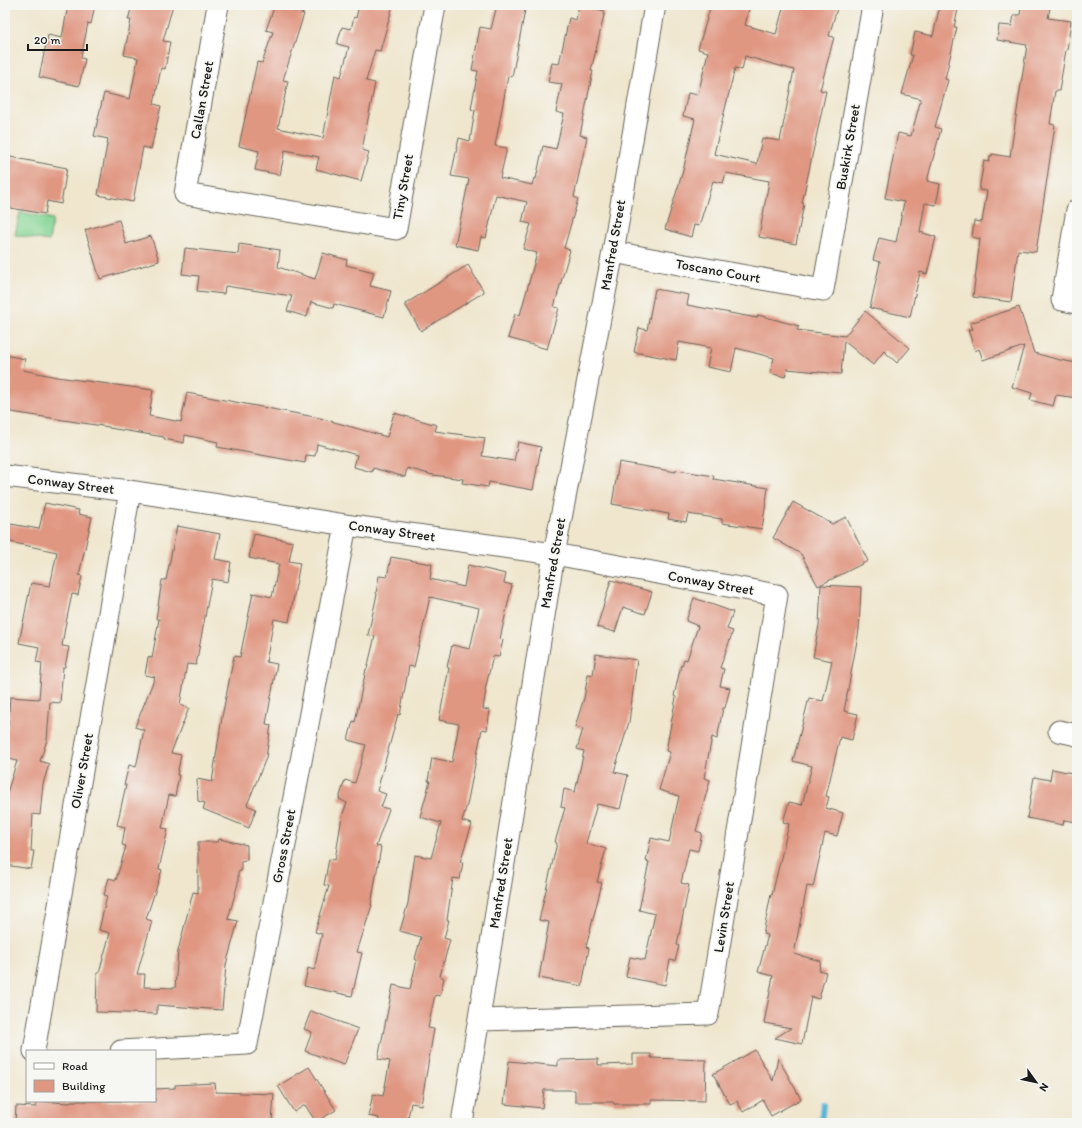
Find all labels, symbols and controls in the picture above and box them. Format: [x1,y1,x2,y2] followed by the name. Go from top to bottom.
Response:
[28,26,87,52] scale bar
[34,33,61,47] text: 20 m
[187,59,217,141] street label: Callan Street
[832,103,864,191] street label: Buskirk Street
[389,153,417,221] street label: Tiny Street
[597,198,629,292] street label: Manfred Street
[674,255,762,287] street label: Toscano Court
[27,470,115,498] street label: Conway Street
[537,516,569,610] street label: Manfred Street
[348,517,436,545] street label: Conway Street
[667,567,755,599] street label: Conway Street
[67,732,97,810] street label: Oliver Street
[268,808,300,884] street label: Gross Street
[485,836,517,930] street label: Manfred Street
[710,880,738,954] street label: Levin Street
[26,1050,156,1102] legend
[62,1059,88,1073] text: Road
[1016,1062,1056,1102] north arrow
[62,1079,106,1093] text: Building
[1036,1081,1051,1094] text: N

